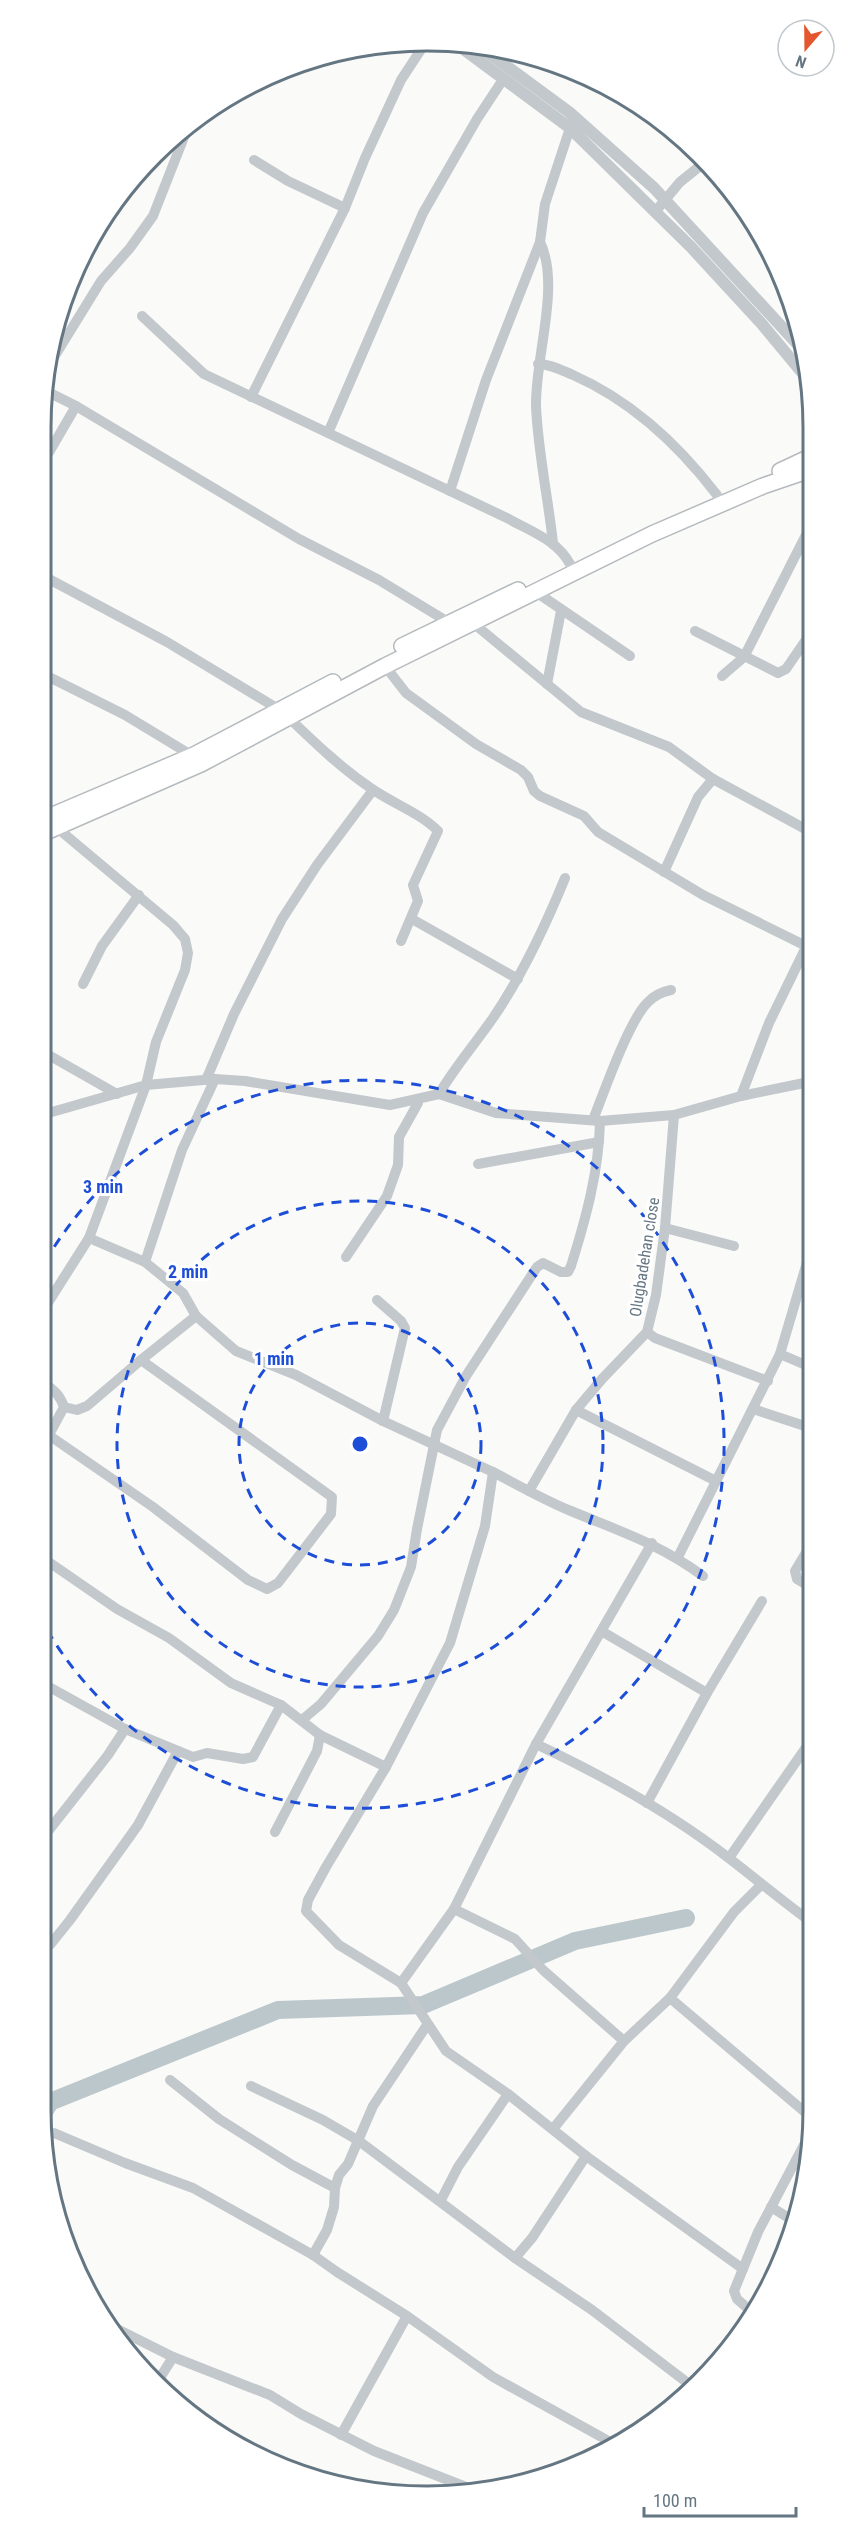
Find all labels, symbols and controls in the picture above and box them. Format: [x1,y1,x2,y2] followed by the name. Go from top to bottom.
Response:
[776,18,836,78] north arrow
[793,51,809,72] text: N
[83,1176,123,1197] text: 3 min
[626,1196,663,1318] street label: Olugbadehan close
[168,1261,208,1282] text: 2 min
[254,1348,294,1369] text: 1 min
[350,1434,370,1454] centre of rings
[644,2480,796,2518] scale bar
[653,2490,697,2511] text: 100 m

